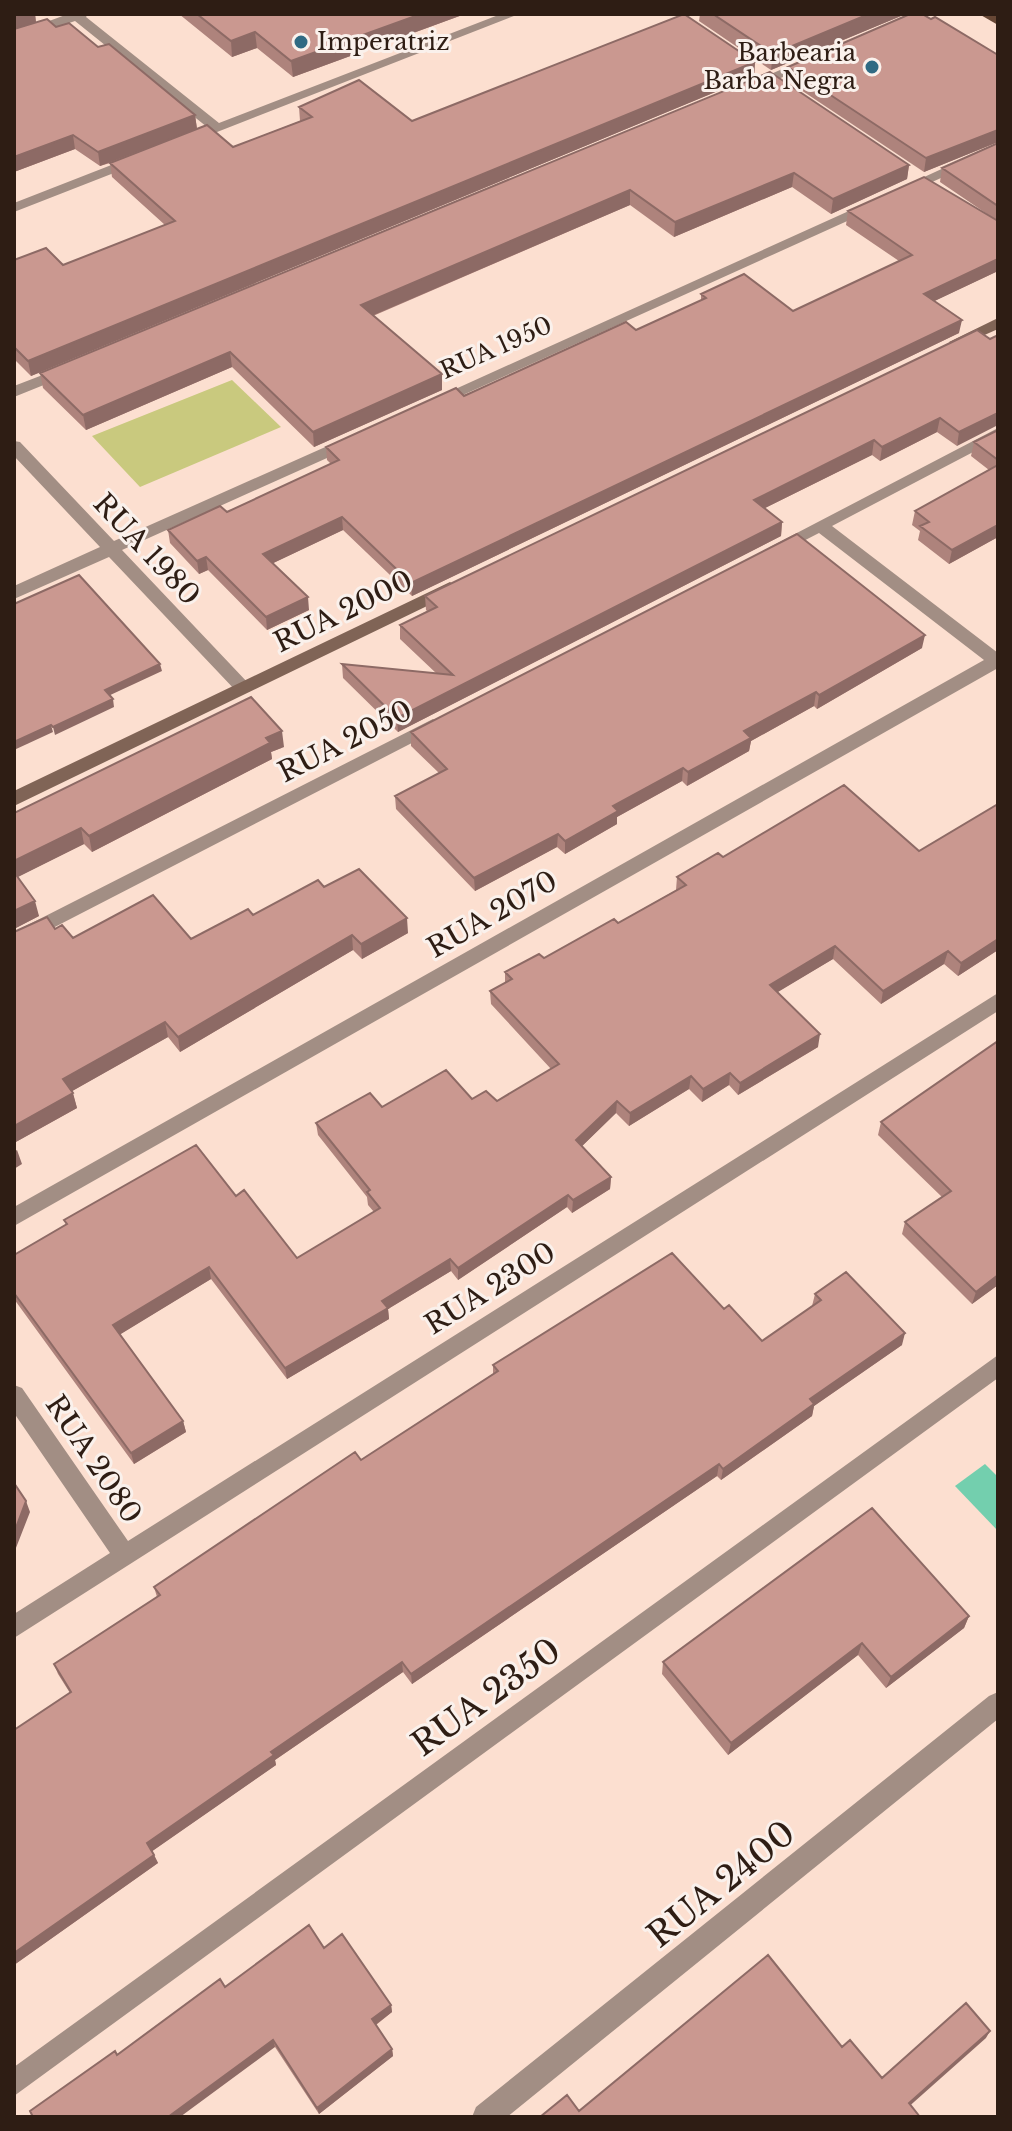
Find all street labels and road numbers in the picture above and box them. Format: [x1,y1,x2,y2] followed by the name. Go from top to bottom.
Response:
[435,310,556,385] street label: RUA 1950
[86,486,207,613] street label: RUA 1980
[268,563,418,660] street label: RUA 2000
[272,693,418,790] street label: RUA 2050
[421,863,563,966] street label: RUA 2070
[418,1235,562,1342] street label: RUA 2300
[38,1389,149,1530] street label: RUA 2080
[403,1629,569,1765] street label: RUA 2350
[639,1812,803,1956] street label: RUA 2400

